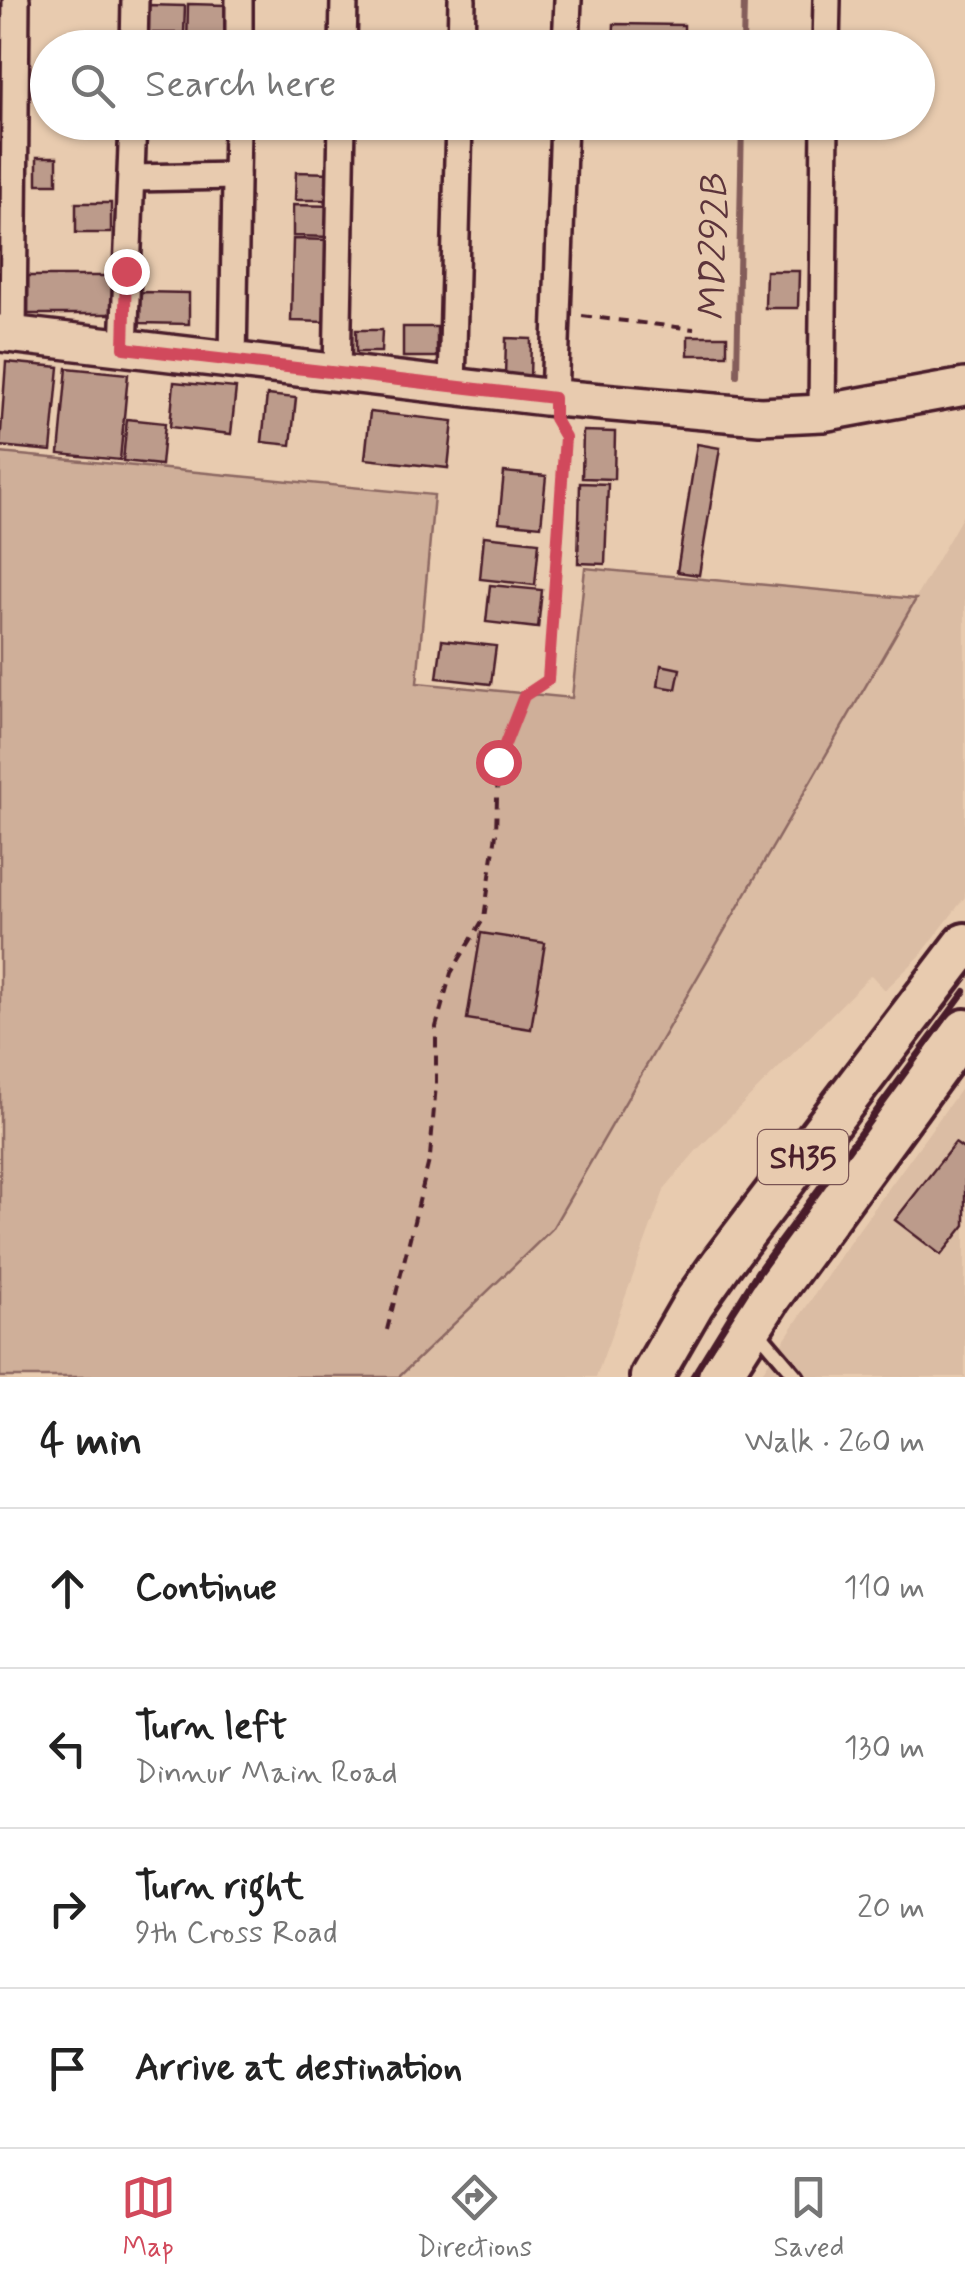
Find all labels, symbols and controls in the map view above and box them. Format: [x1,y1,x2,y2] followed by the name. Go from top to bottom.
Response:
[30,30,935,140] search box
[65,58,120,113] icon: search
[145,61,336,110] text: Search here
[689,173,740,321] water label: MD292B
[104,249,150,295] route end
[476,740,522,786] route start
[758,1130,848,1184] road number: SH35
[40,1415,142,1470] text: 4 min
[745,1421,925,1463] text: Walk · 260 m
[40,1561,95,1616] icon: ahead
[135,1564,277,1613] text: Continue
[844,1567,925,1609] text: 110 m
[135,1703,287,1752] text: Turn left
[40,1721,95,1776] icon: left
[844,1727,925,1769] text: 130 m
[135,1752,398,1794] text: Dinnur Main Road
[135,1863,304,1912] text: Turn right
[40,1881,95,1936] icon: right
[857,1887,925,1929] text: 20 m
[135,1912,338,1954] text: 9th Cross Road
[40,2041,95,2096] icon: arrive
[135,2044,462,2093] text: Arrive at destination
[121,2170,176,2267] tab: Map
[417,2170,532,2267] tab: Directions
[774,2170,844,2267] tab: Saved

